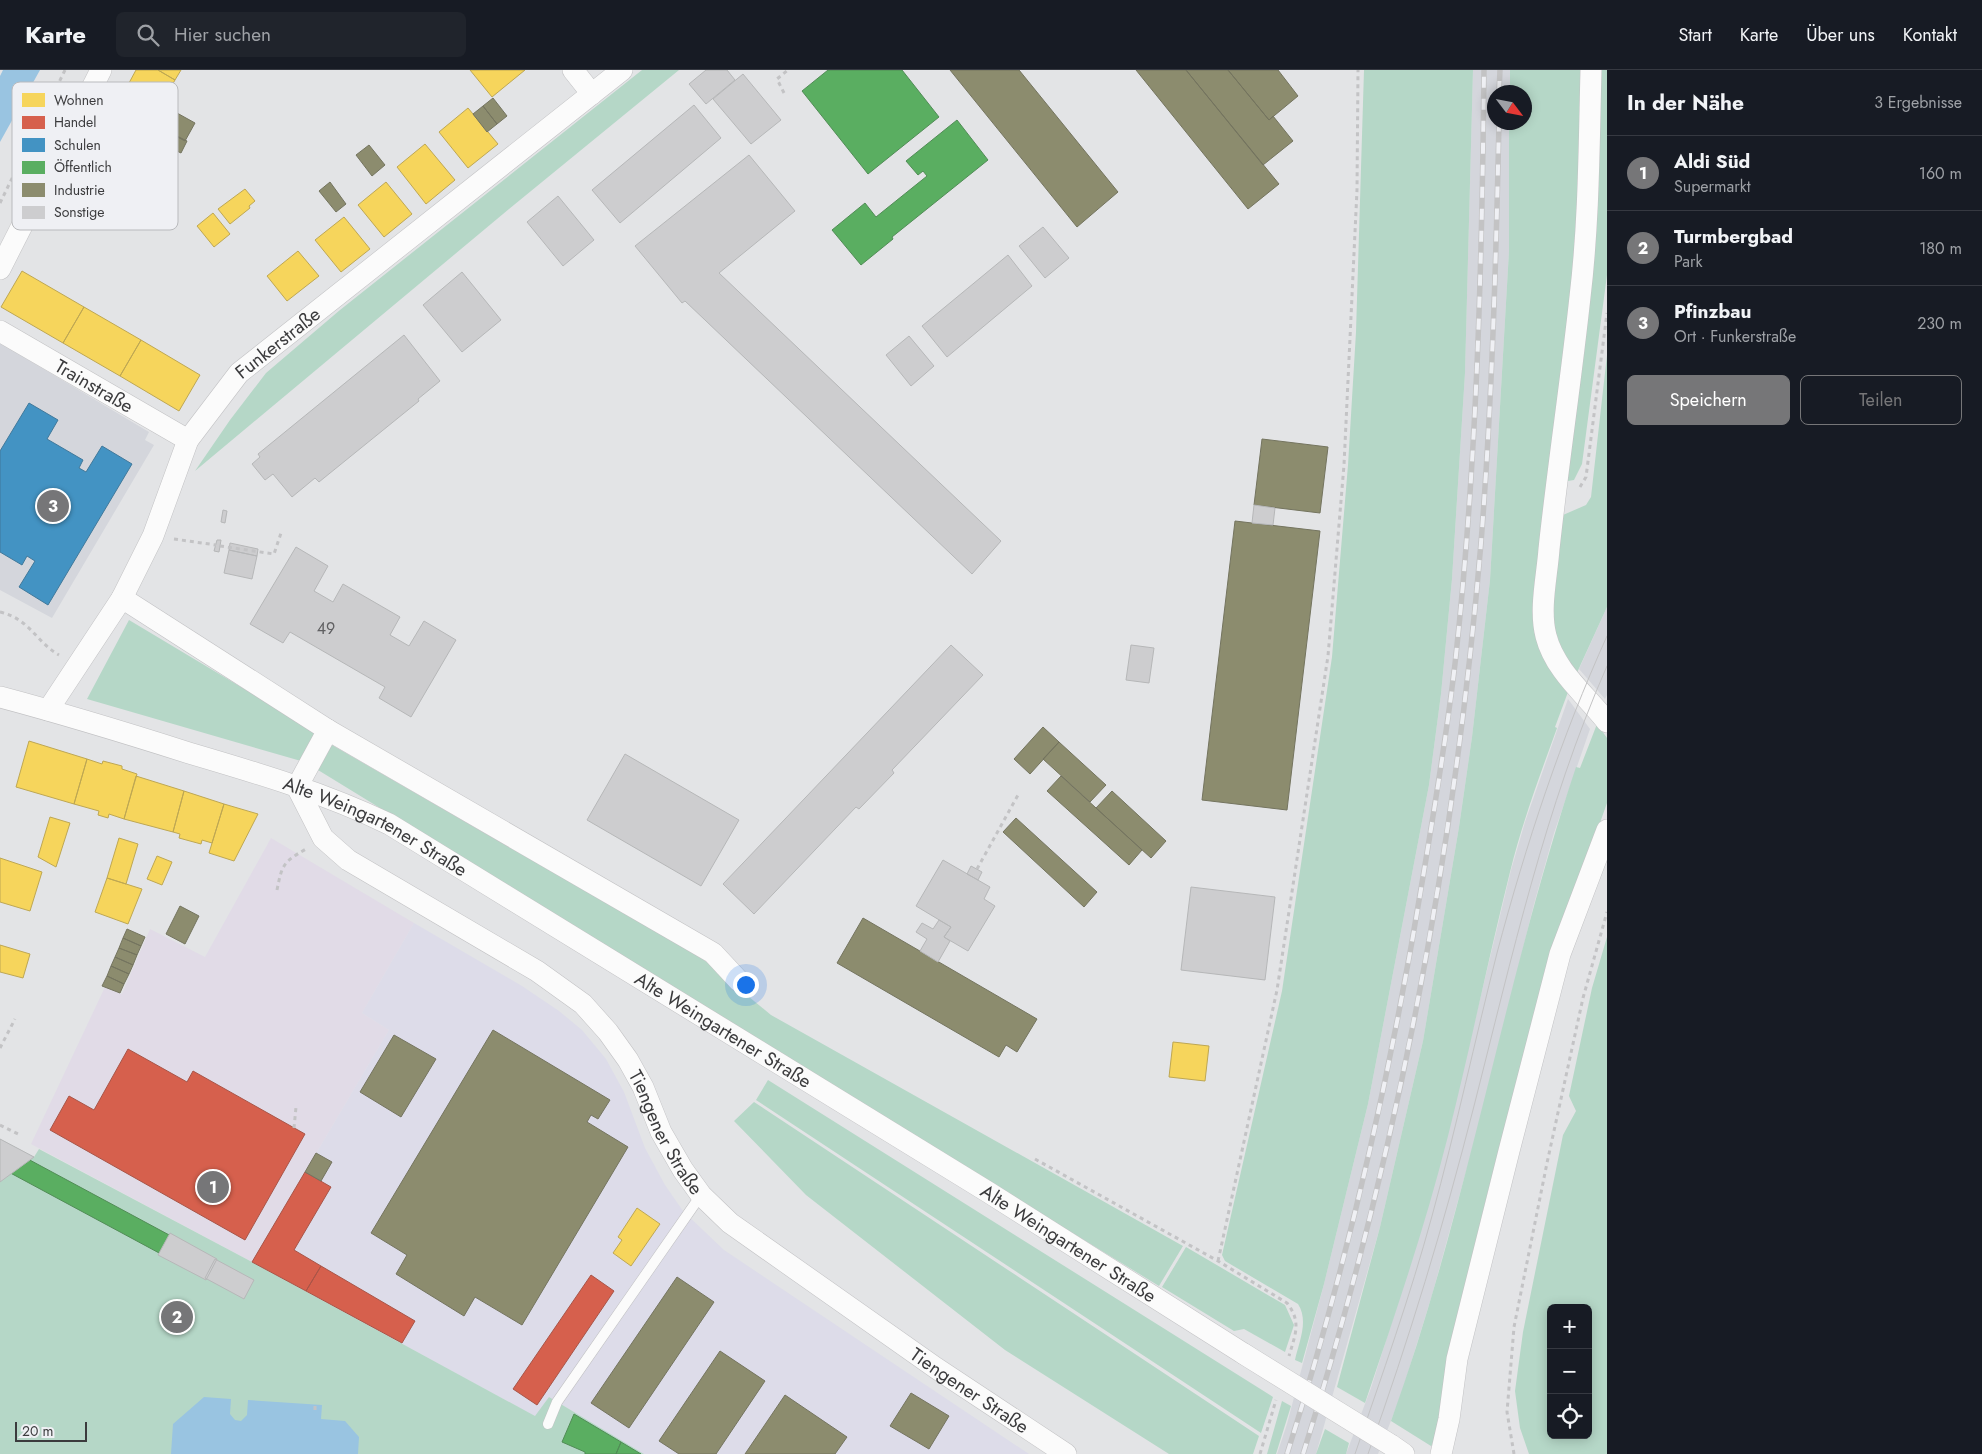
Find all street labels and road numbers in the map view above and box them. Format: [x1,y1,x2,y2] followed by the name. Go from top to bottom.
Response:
[229,301,326,385] street label: Funkerstraße
[50,353,138,420] street label: Trainstraße
[279,770,473,883] street label: Alte Weingartener Straße
[629,965,817,1095] street label: Alte Weingartener Straße
[622,1065,710,1200] street label: Tiengener Straße
[975,1178,1162,1309] street label: Alte Weingartener Straße
[905,1341,1034,1440] street label: Tiengener Straße

